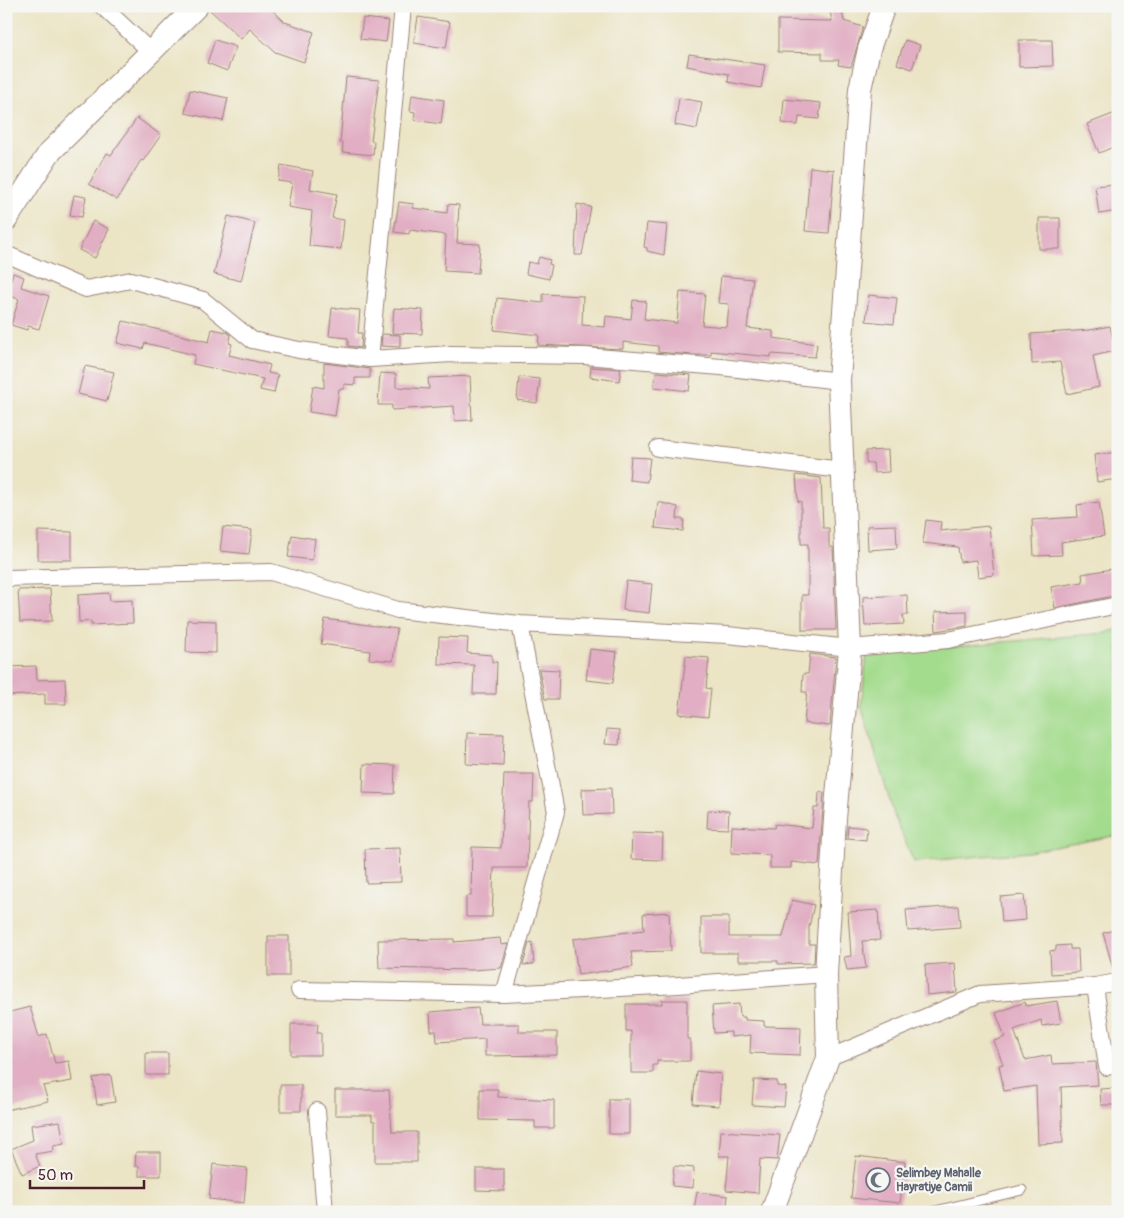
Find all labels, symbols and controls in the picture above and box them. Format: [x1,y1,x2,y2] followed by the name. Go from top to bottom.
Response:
[30,1158,144,1190] scale bar
[38,1166,73,1185] text: 50 m
[896,1166,982,1195] place label: Selimbey Mahalle Hayratiye Camii
[865,1167,891,1193] mosque icon: Selimbey Mahalle Hayratiye Camii

